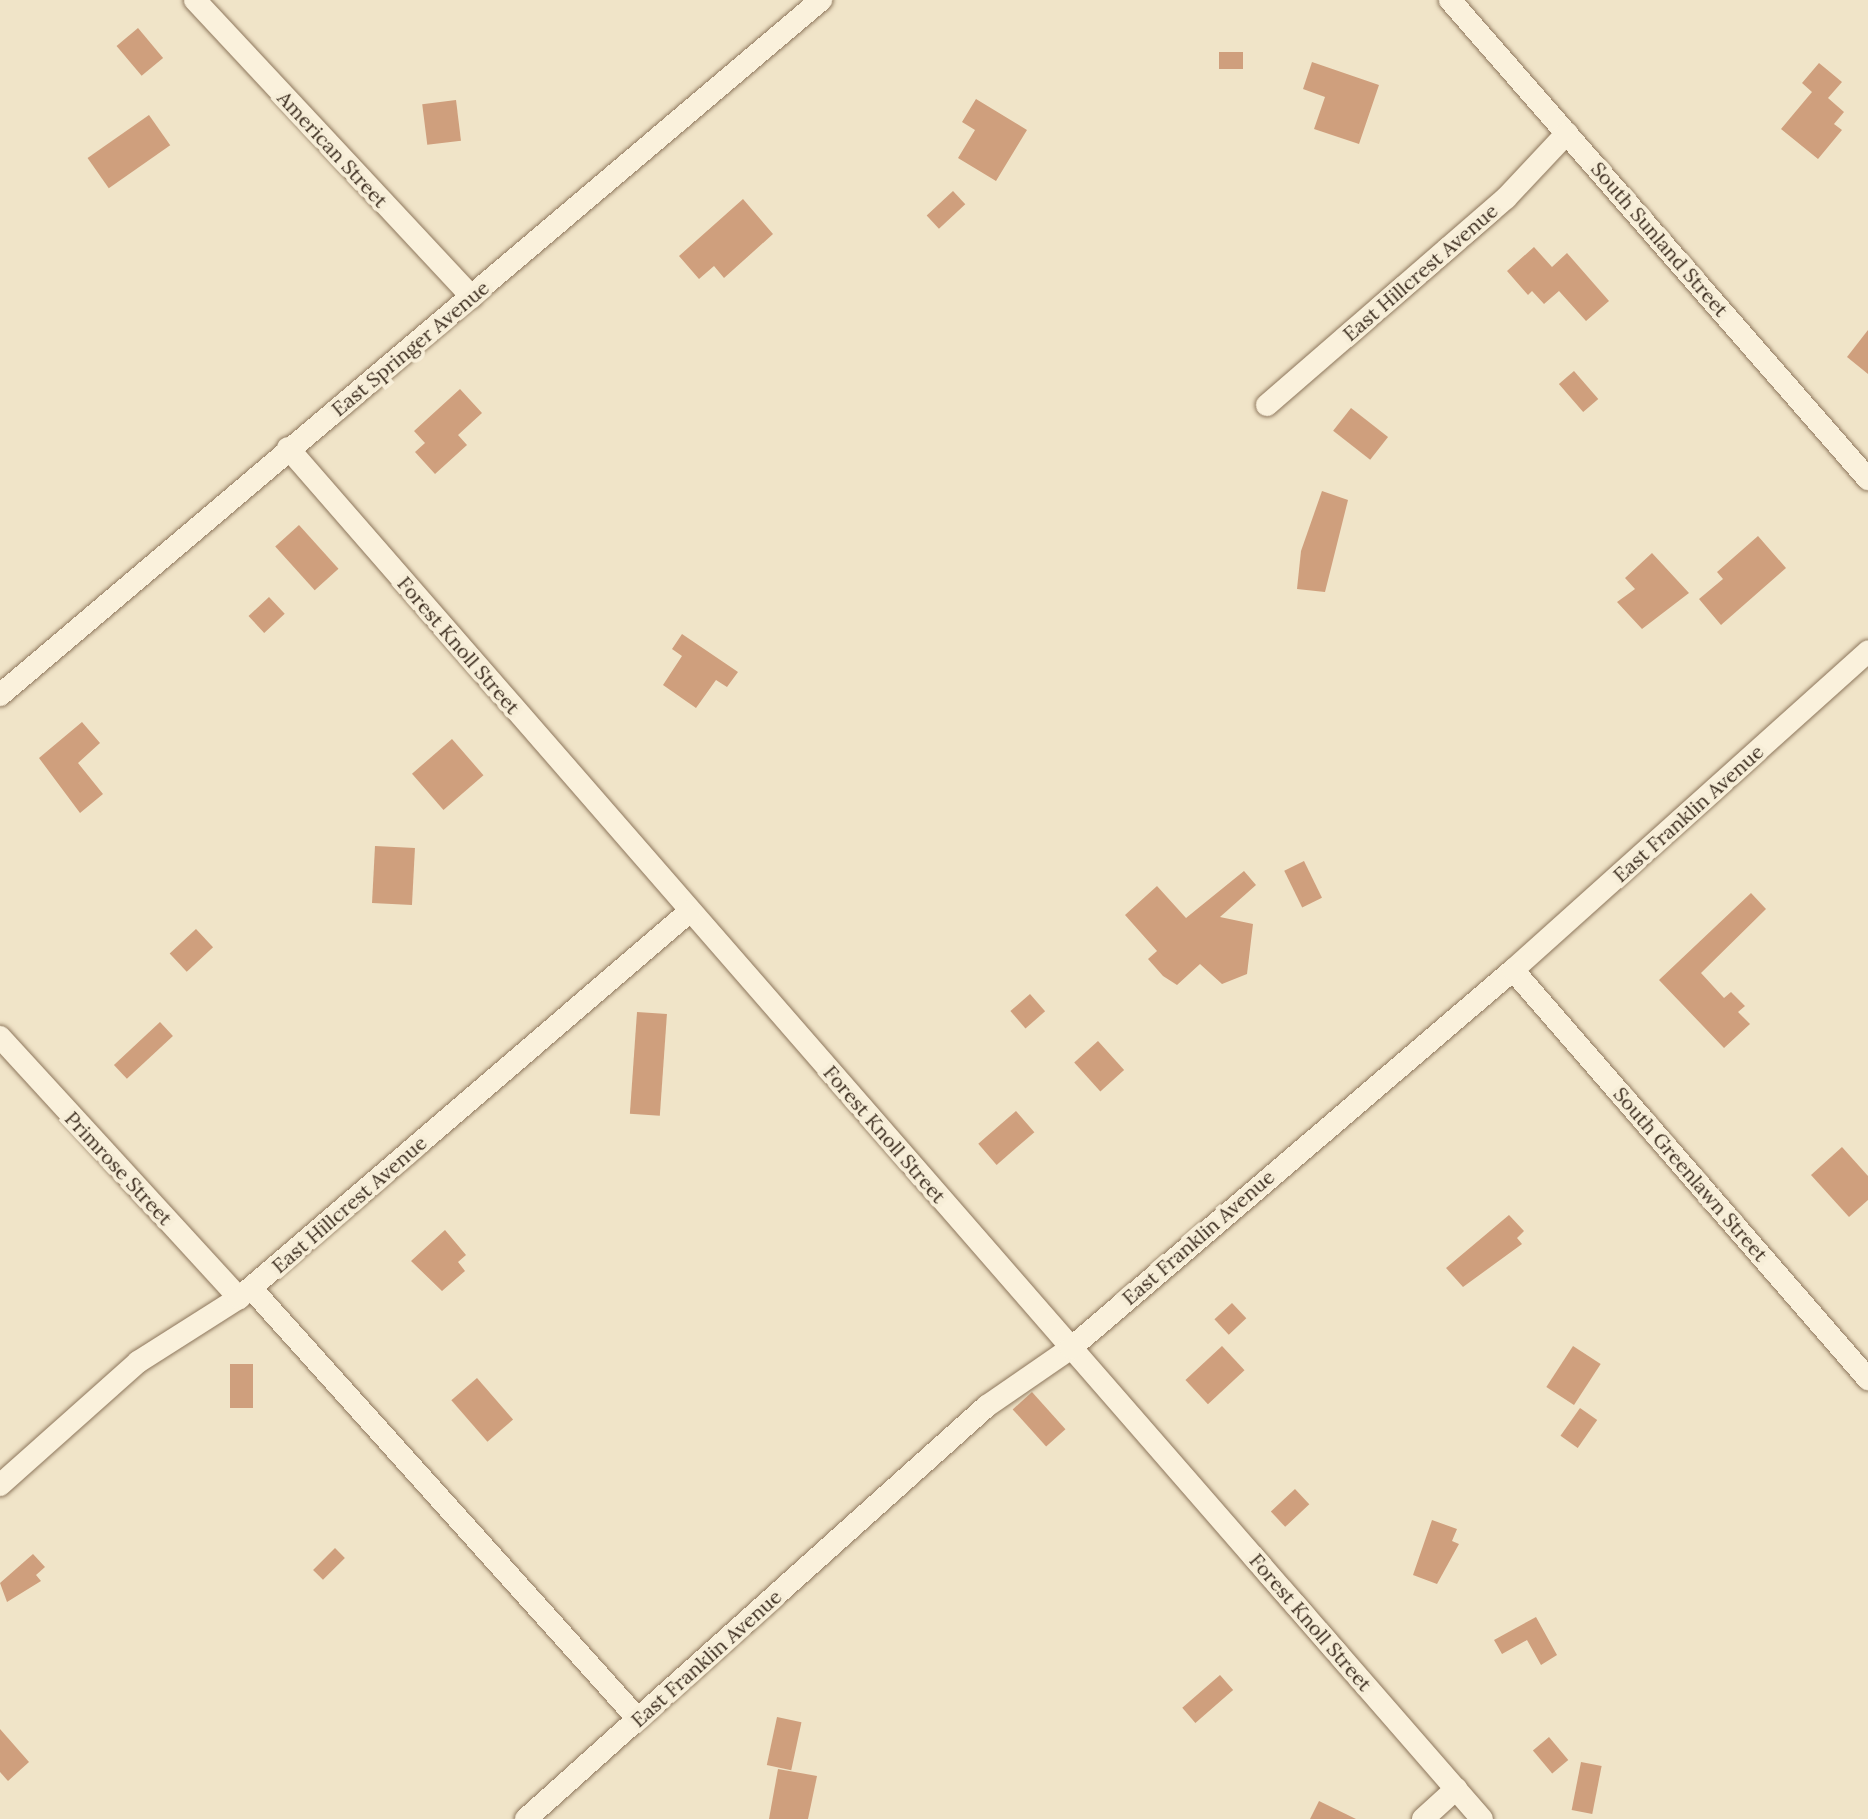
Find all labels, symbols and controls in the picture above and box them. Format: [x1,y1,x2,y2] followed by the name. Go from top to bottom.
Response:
[273,86,393,212] street label: American Street
[1586,157,1734,321] street label: South Sunland Street
[1338,198,1502,346] street label: East Hillcrest Avenue
[326,275,494,421] street label: East Springer Avenue
[393,571,525,719] street label: Forest Knoll Street
[1608,739,1768,887] street label: East Franklin Avenue
[819,1060,951,1208] street label: Forest Knoll Street
[1609,1082,1773,1266] street label: South Greenlawn Street
[60,1106,178,1230] street label: Primrose Street
[267,1130,431,1278] street label: East Hillcrest Avenue
[1117,1164,1279,1310] street label: East Franklin Avenue
[1245,1548,1377,1696] street label: Forest Knoll Street
[626,1584,786,1732] street label: East Franklin Avenue

